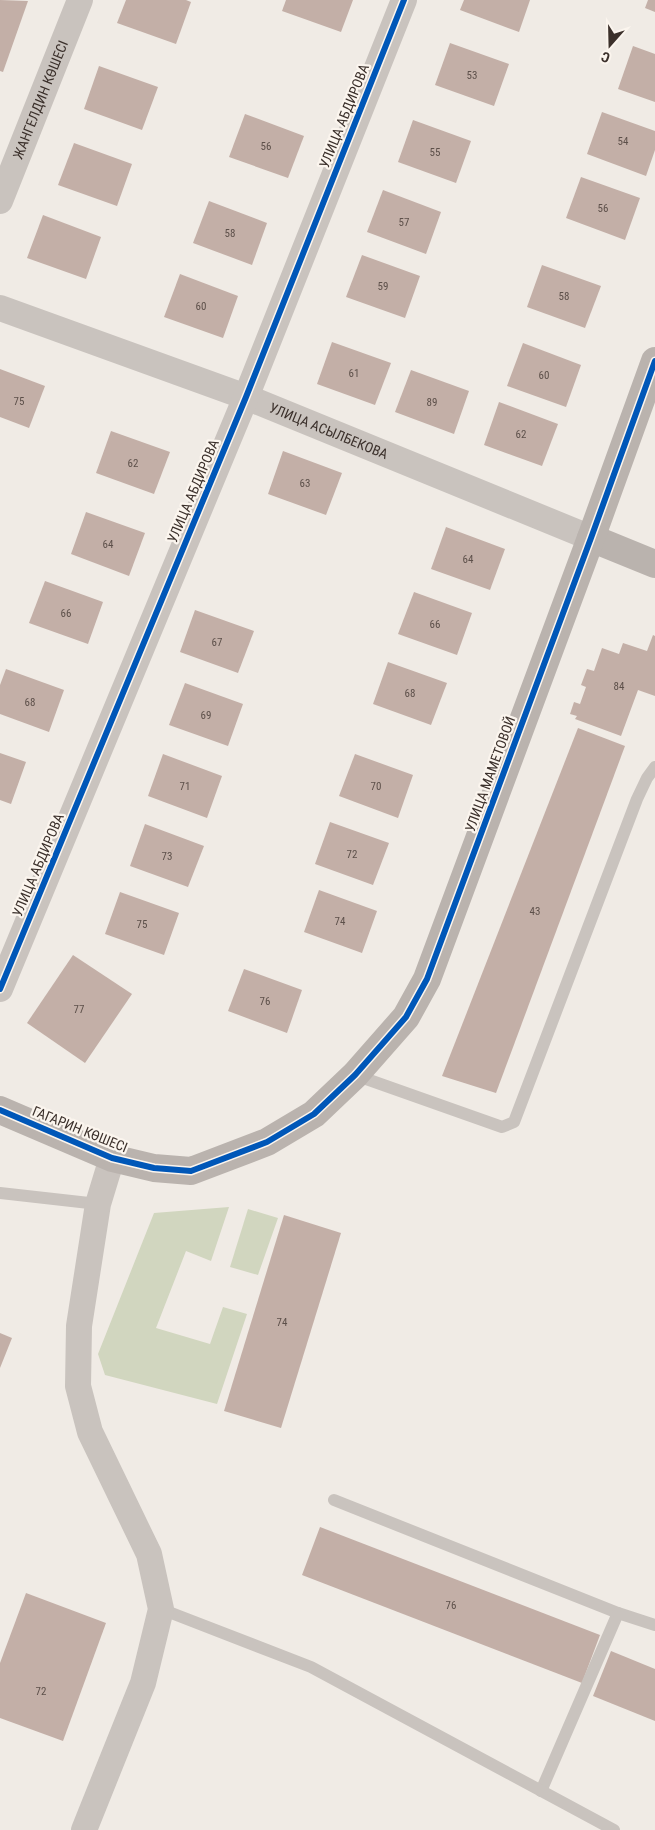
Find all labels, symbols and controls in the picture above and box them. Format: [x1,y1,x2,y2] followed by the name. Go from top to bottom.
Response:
[585,20,635,70] north arrow
[10,38,71,161] street label: ЖАНГЕЛДИН КӨШЕСІ
[599,48,612,66] text: С
[316,62,372,170] street label: УЛИЦА АБДИРОВА
[467,69,477,82] house number: 53
[618,135,629,148] house number: 54
[261,140,271,153] house number: 56
[430,146,440,159] house number: 55
[598,202,608,215] house number: 56
[399,216,409,229] house number: 57
[225,227,235,240] house number: 58
[378,280,388,293] house number: 59
[559,290,569,303] house number: 58
[196,300,206,313] house number: 60
[349,367,359,380] house number: 61
[539,369,549,382] house number: 60
[14,395,24,408] house number: 75
[427,396,437,409] house number: 89
[267,399,390,462] street label: УЛИЦА АСЫЛБЕКОВА
[516,428,526,441] house number: 62
[164,437,222,545] street label: УЛИЦА АБДИРОВА
[128,457,138,470] house number: 62
[300,477,310,490] house number: 63
[103,538,114,551] house number: 64
[463,553,474,566] house number: 64
[61,607,71,620] house number: 66
[430,618,440,631] house number: 66
[212,636,222,649] house number: 67
[614,680,625,693] house number: 84
[405,687,415,700] house number: 68
[25,696,35,709] house number: 68
[201,709,211,722] house number: 69
[462,714,518,834] street label: УЛИЦА МАМЕТОВОЙ
[180,780,190,793] house number: 71
[371,780,381,793] house number: 70
[9,811,67,919] street label: УЛИЦА АБДИРОВА
[347,848,357,861] house number: 72
[162,850,172,863] house number: 73
[530,905,540,918] house number: 43
[335,915,346,928] house number: 74
[137,918,147,931] house number: 75
[260,995,270,1008] house number: 76
[74,1003,84,1016] house number: 77
[30,1103,130,1155] street label: ГАГАРИН КӨШЕСІ
[277,1316,288,1329] house number: 74
[446,1599,456,1612] house number: 76
[36,1685,46,1698] house number: 72

